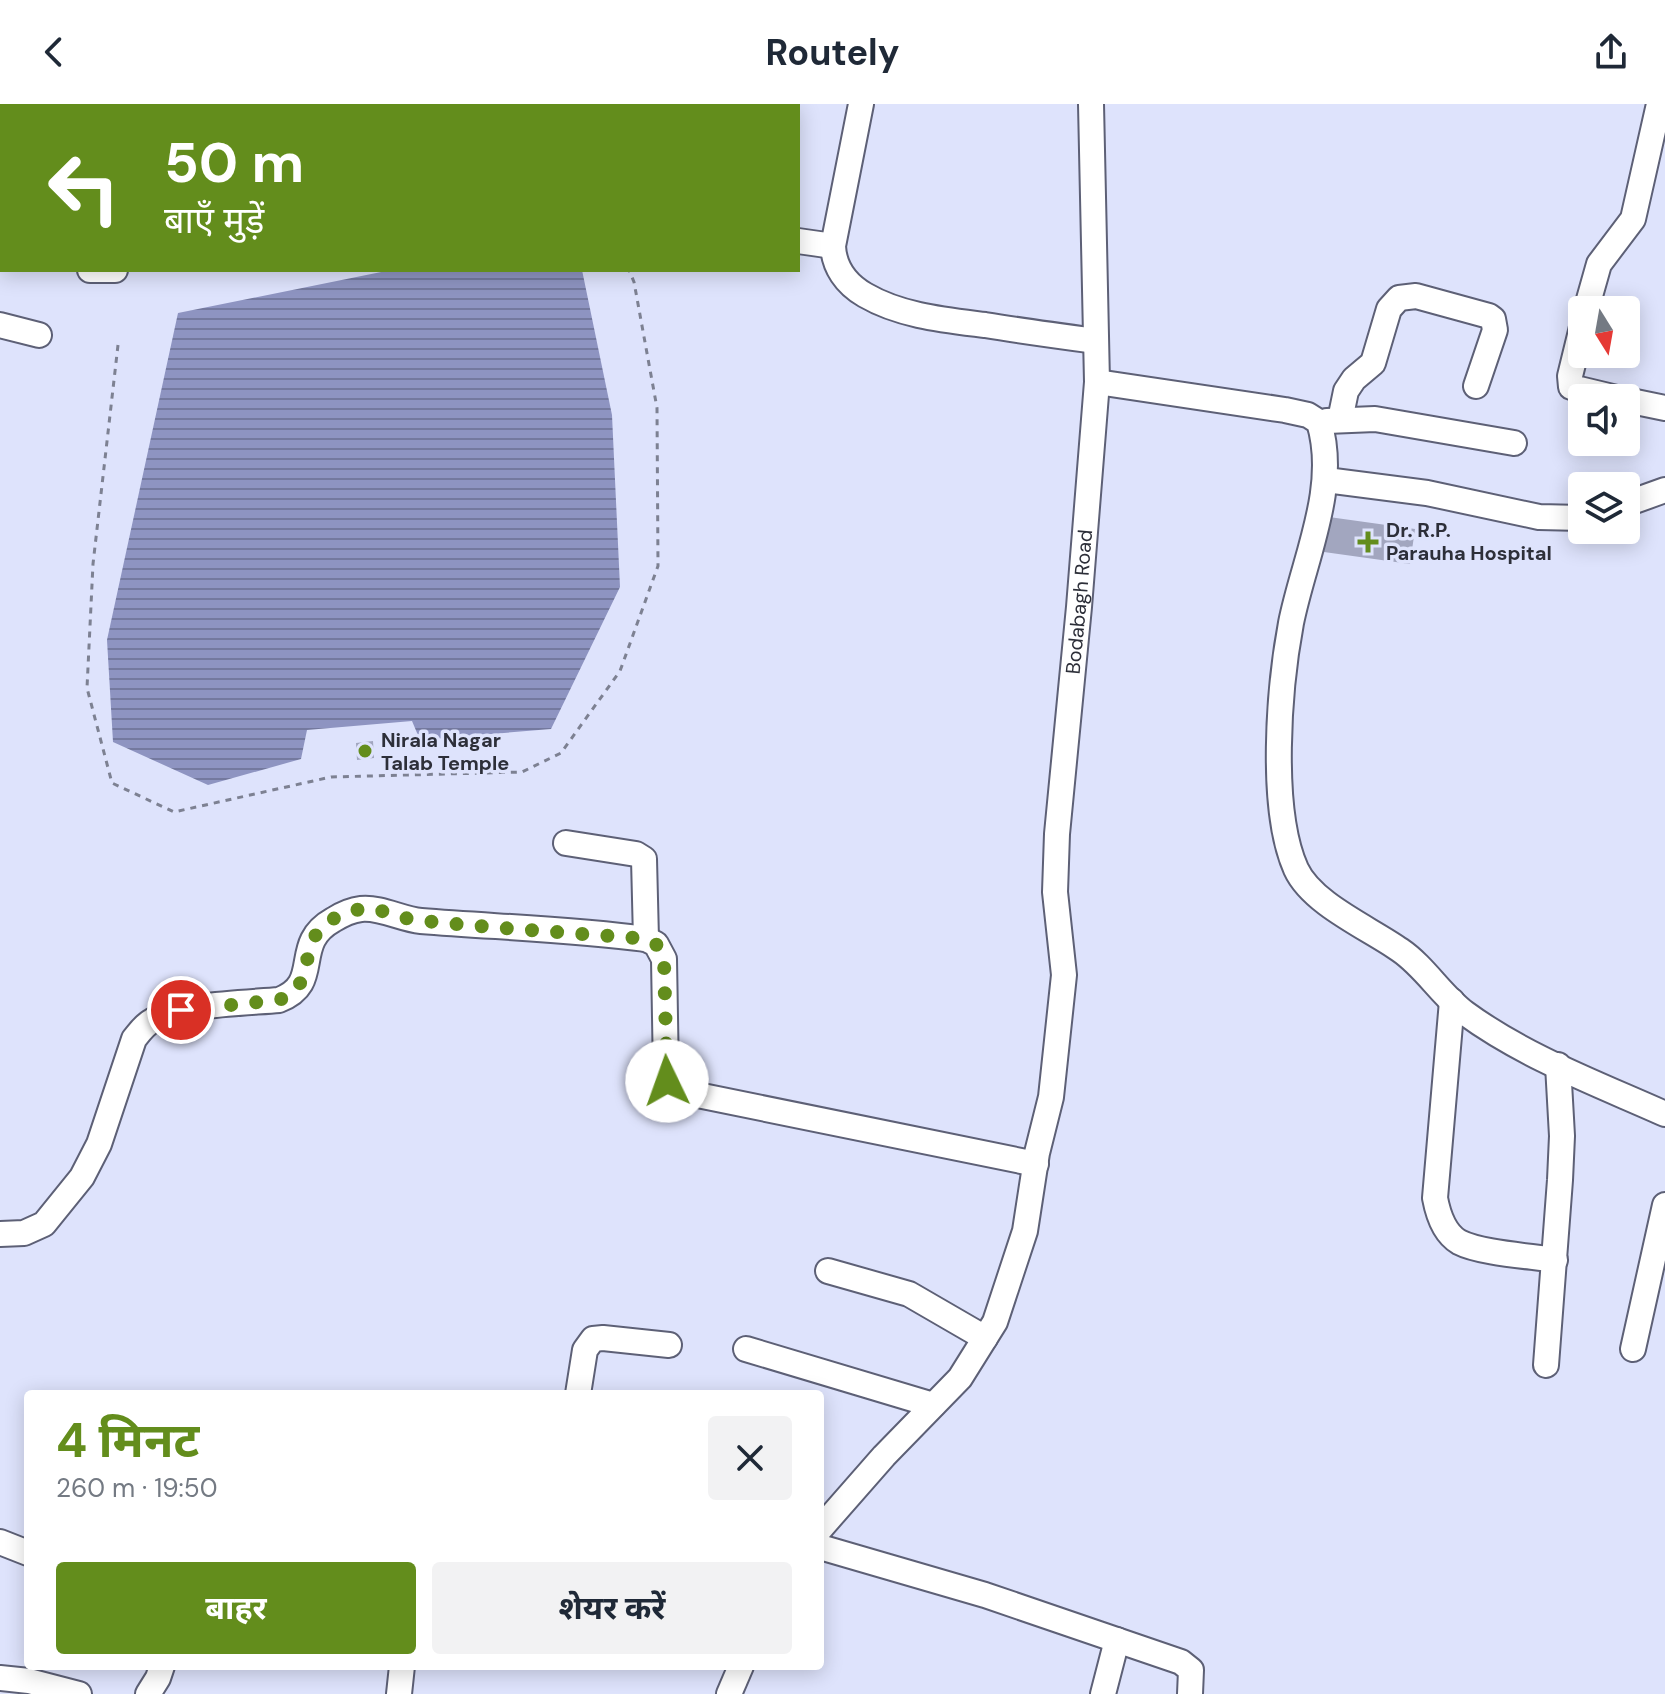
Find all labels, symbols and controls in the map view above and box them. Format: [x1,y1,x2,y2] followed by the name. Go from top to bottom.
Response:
[766,29,899,76] text: Routely
[32,30,76,74] icon: back
[1589,30,1633,74] icon: share
[164,126,304,199] text: 50 m
[32,136,136,240] icon: left
[164,197,264,244] text: बाएँ मुड़ें
[1568,296,1640,368] north arrow
[1568,296,1640,544] map controls
[1568,384,1640,456] button: sound
[1568,472,1640,544] button: layers
[1386,517,1552,566] place label: Dr. R.P. Parauha Hospital
[1060,528,1098,675] street label: Bodabagh Road
[1357,531,1379,553] marker: Dr. R.P. Parauha Hospital
[381,727,509,776] place label: Nirala Nagar Talab Temple
[356,742,374,760] marker: Nirala Nagar Talab Temple
[147,976,215,1044] pin
[159,988,203,1032] icon: arrive
[625,1039,709,1123] position arrow
[56,1409,199,1472] text: 4 मिनट
[708,1416,792,1500] button: close
[56,1471,218,1505] text: 260 m · 19:50
[56,1562,416,1654] button: बाहर
[432,1562,792,1654] button: शेयर करें

